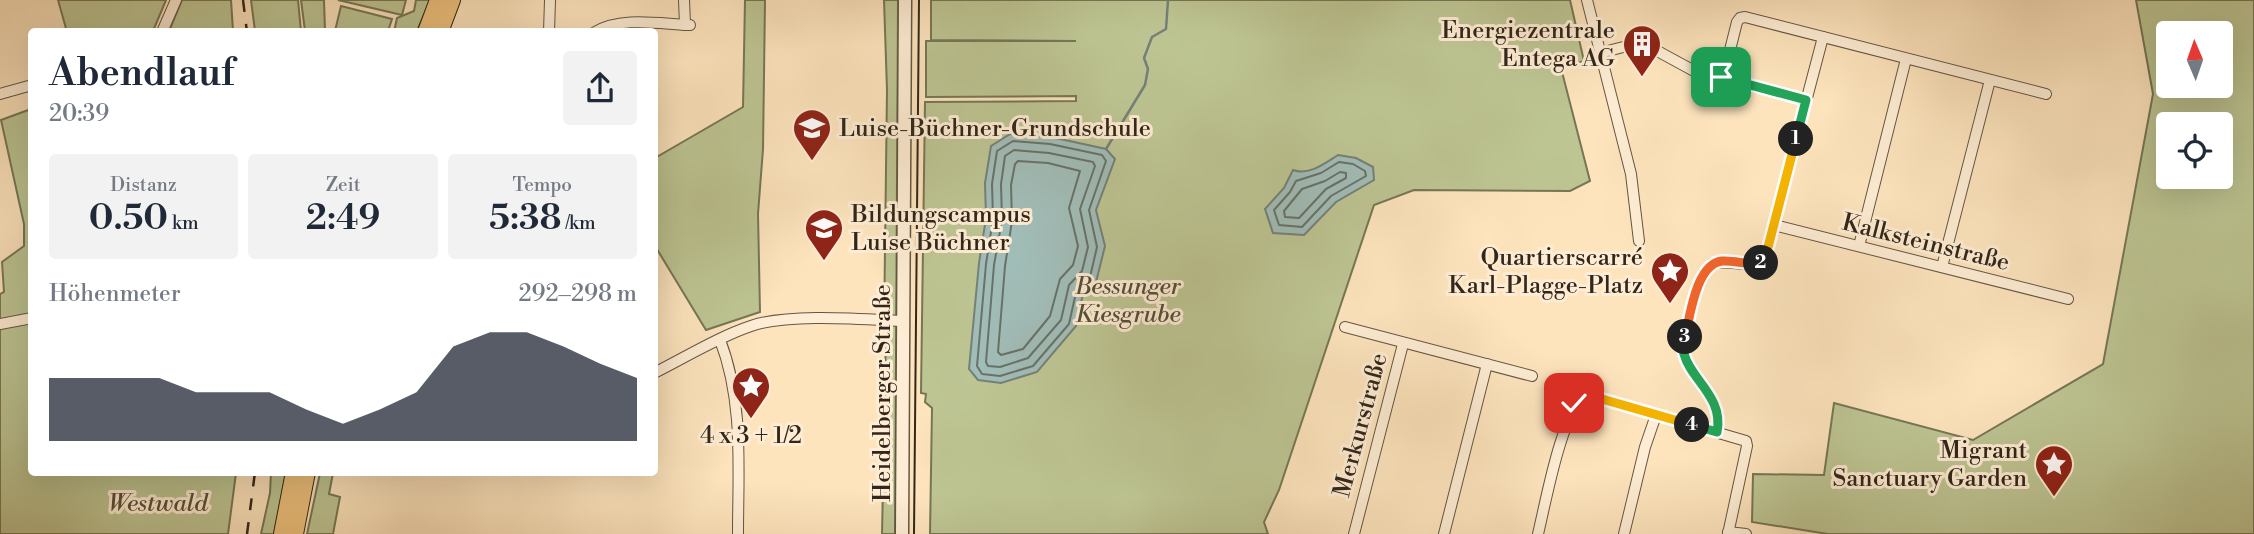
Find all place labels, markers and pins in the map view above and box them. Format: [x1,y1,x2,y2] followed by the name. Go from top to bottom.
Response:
[1441,16,1615,74] place label: Energiezentrale Entega AG
[1621,23,1663,78] building icon: Energiezentrale Entega AG
[1691,47,1751,107] pin
[791,107,833,162] school or university icon: Luise-Büchner-Grundschule
[839,114,1151,144] place label: Luise-Büchner-Grundschule
[1778,122,1814,156] pin: 1
[850,200,1031,258] place label: Bildungscampus Luise Büchner
[803,207,845,262] school or university icon: Bildungscampus Luise Büchner
[1448,243,1643,301] place label: Quartierscarré Karl-Plagge-Platz
[1744,246,1778,280] pin: 2
[1649,250,1691,305] place icon: Quartierscarré Karl-Plagge-Platz
[1668,320,1702,354] pin: 3
[730,365,772,420] place icon: 4 x 3 + 1/2
[1544,373,1604,433] pin
[1674,408,1710,442] pin: 4
[700,421,802,451] place label: 4 x 3 + 1/2
[1832,436,2027,494] place label: Migrant Sanctuary Garden
[2033,443,2075,498] place icon: Migrant Sanctuary Garden

